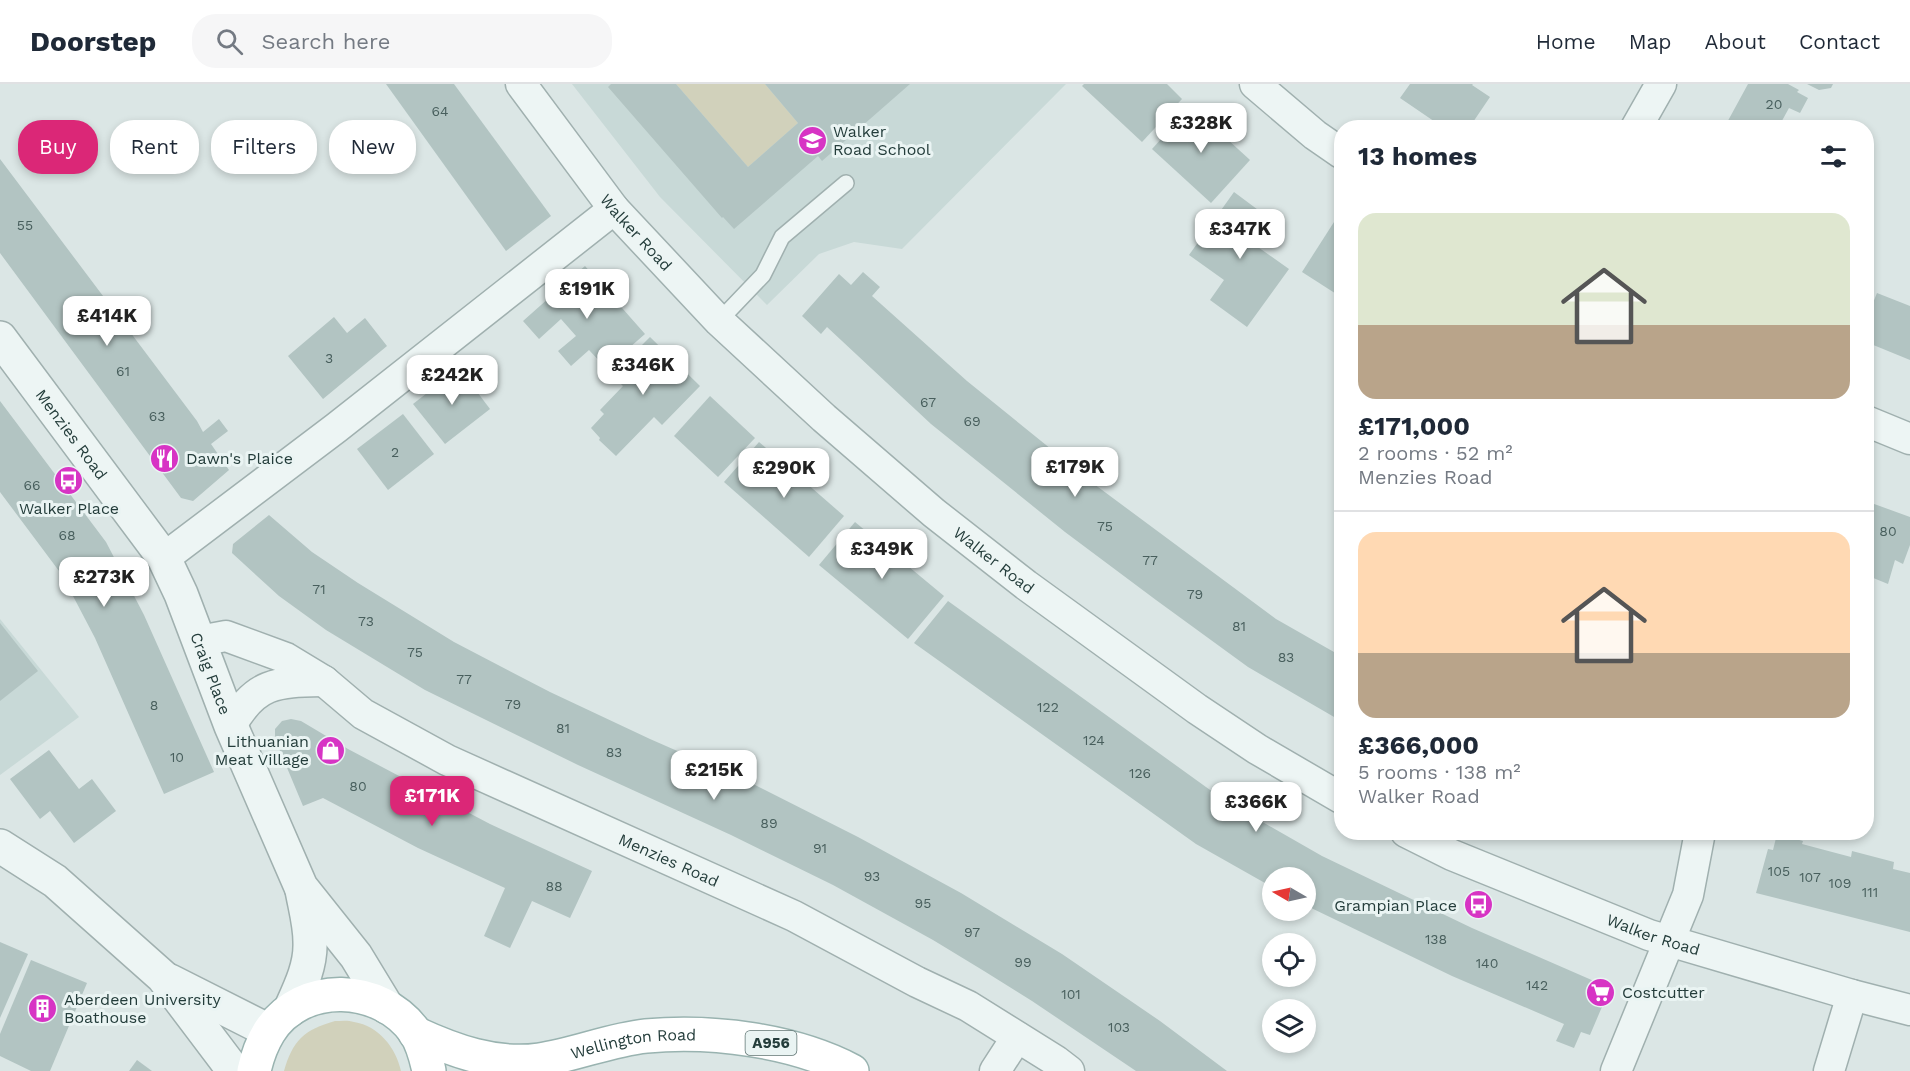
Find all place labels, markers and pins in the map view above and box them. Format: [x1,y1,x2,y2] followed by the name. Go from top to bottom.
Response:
[1159,103,1243,154] pin: £328K
[833,122,931,159] place label: Walker Road School
[796,124,828,156] school or university icon: Walker Road School
[1198,209,1282,260] pin: £347K
[545,269,629,320] pin: £191K
[65,296,149,347] pin: £414K
[601,345,685,396] pin: £346K
[410,355,494,406] pin: £242K
[149,442,181,474] restaurant icon: Dawn's Plaice
[1033,447,1117,498] pin: £179K
[742,448,826,499] pin: £290K
[186,449,293,468] place label: Dawn's Plaice
[53,464,85,496] bus stop icon: Walker Place
[19,499,119,518] place label: Walker Place
[840,529,924,580] pin: £349K
[62,557,146,608] pin: £273K
[215,732,309,769] place label: Lithuanian Meat Village
[314,734,346,766] shop icon: Lithuanian Meat Village
[672,750,756,801] pin: £215K
[390,776,474,827] pin: £171K
[1214,782,1298,833] pin: £366K
[1462,889,1494,921] bus stop icon: Grampian Place
[1334,896,1457,915] place label: Grampian Place
[1585,976,1617,1008] supermarket icon: Costcutter
[1622,983,1705,1002] place label: Costcutter
[64,990,221,1027] place label: Aberdeen University Boathouse
[27,992,59,1024] building icon: Aberdeen University Boathouse

